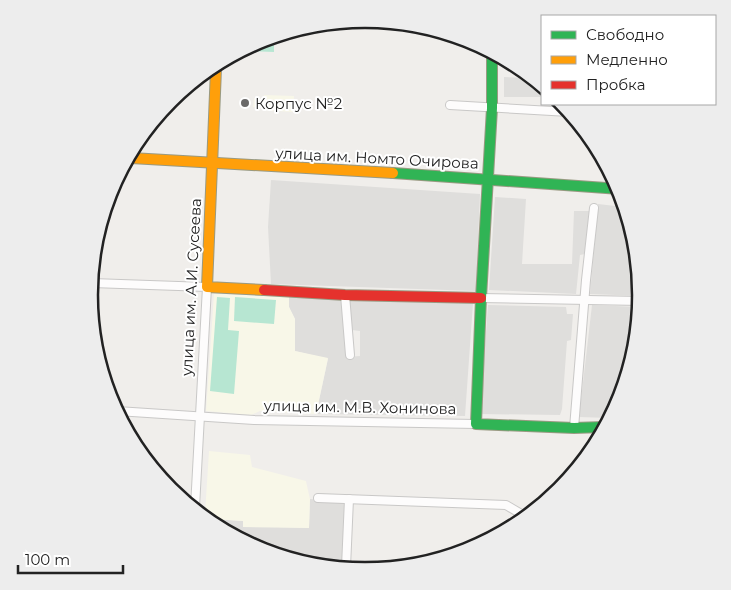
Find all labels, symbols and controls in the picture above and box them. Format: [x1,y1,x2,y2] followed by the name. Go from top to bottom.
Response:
[541,15,716,105] legend
[586,25,664,44] text: Свободно
[586,50,668,69] text: Медленно
[586,75,645,94] text: Пробка
[255,94,342,113] place label: Корпус №2
[239,97,251,109] marker: Корпус №2
[274,143,479,173] street label: улица им. Номто Очирова
[177,198,205,377] street label: улица им. А.И. Сусеева
[262,396,457,418] street label: улица им. М.В. Хонинова
[18,542,122,574] scale bar
[25,550,70,569] text: 100 m

